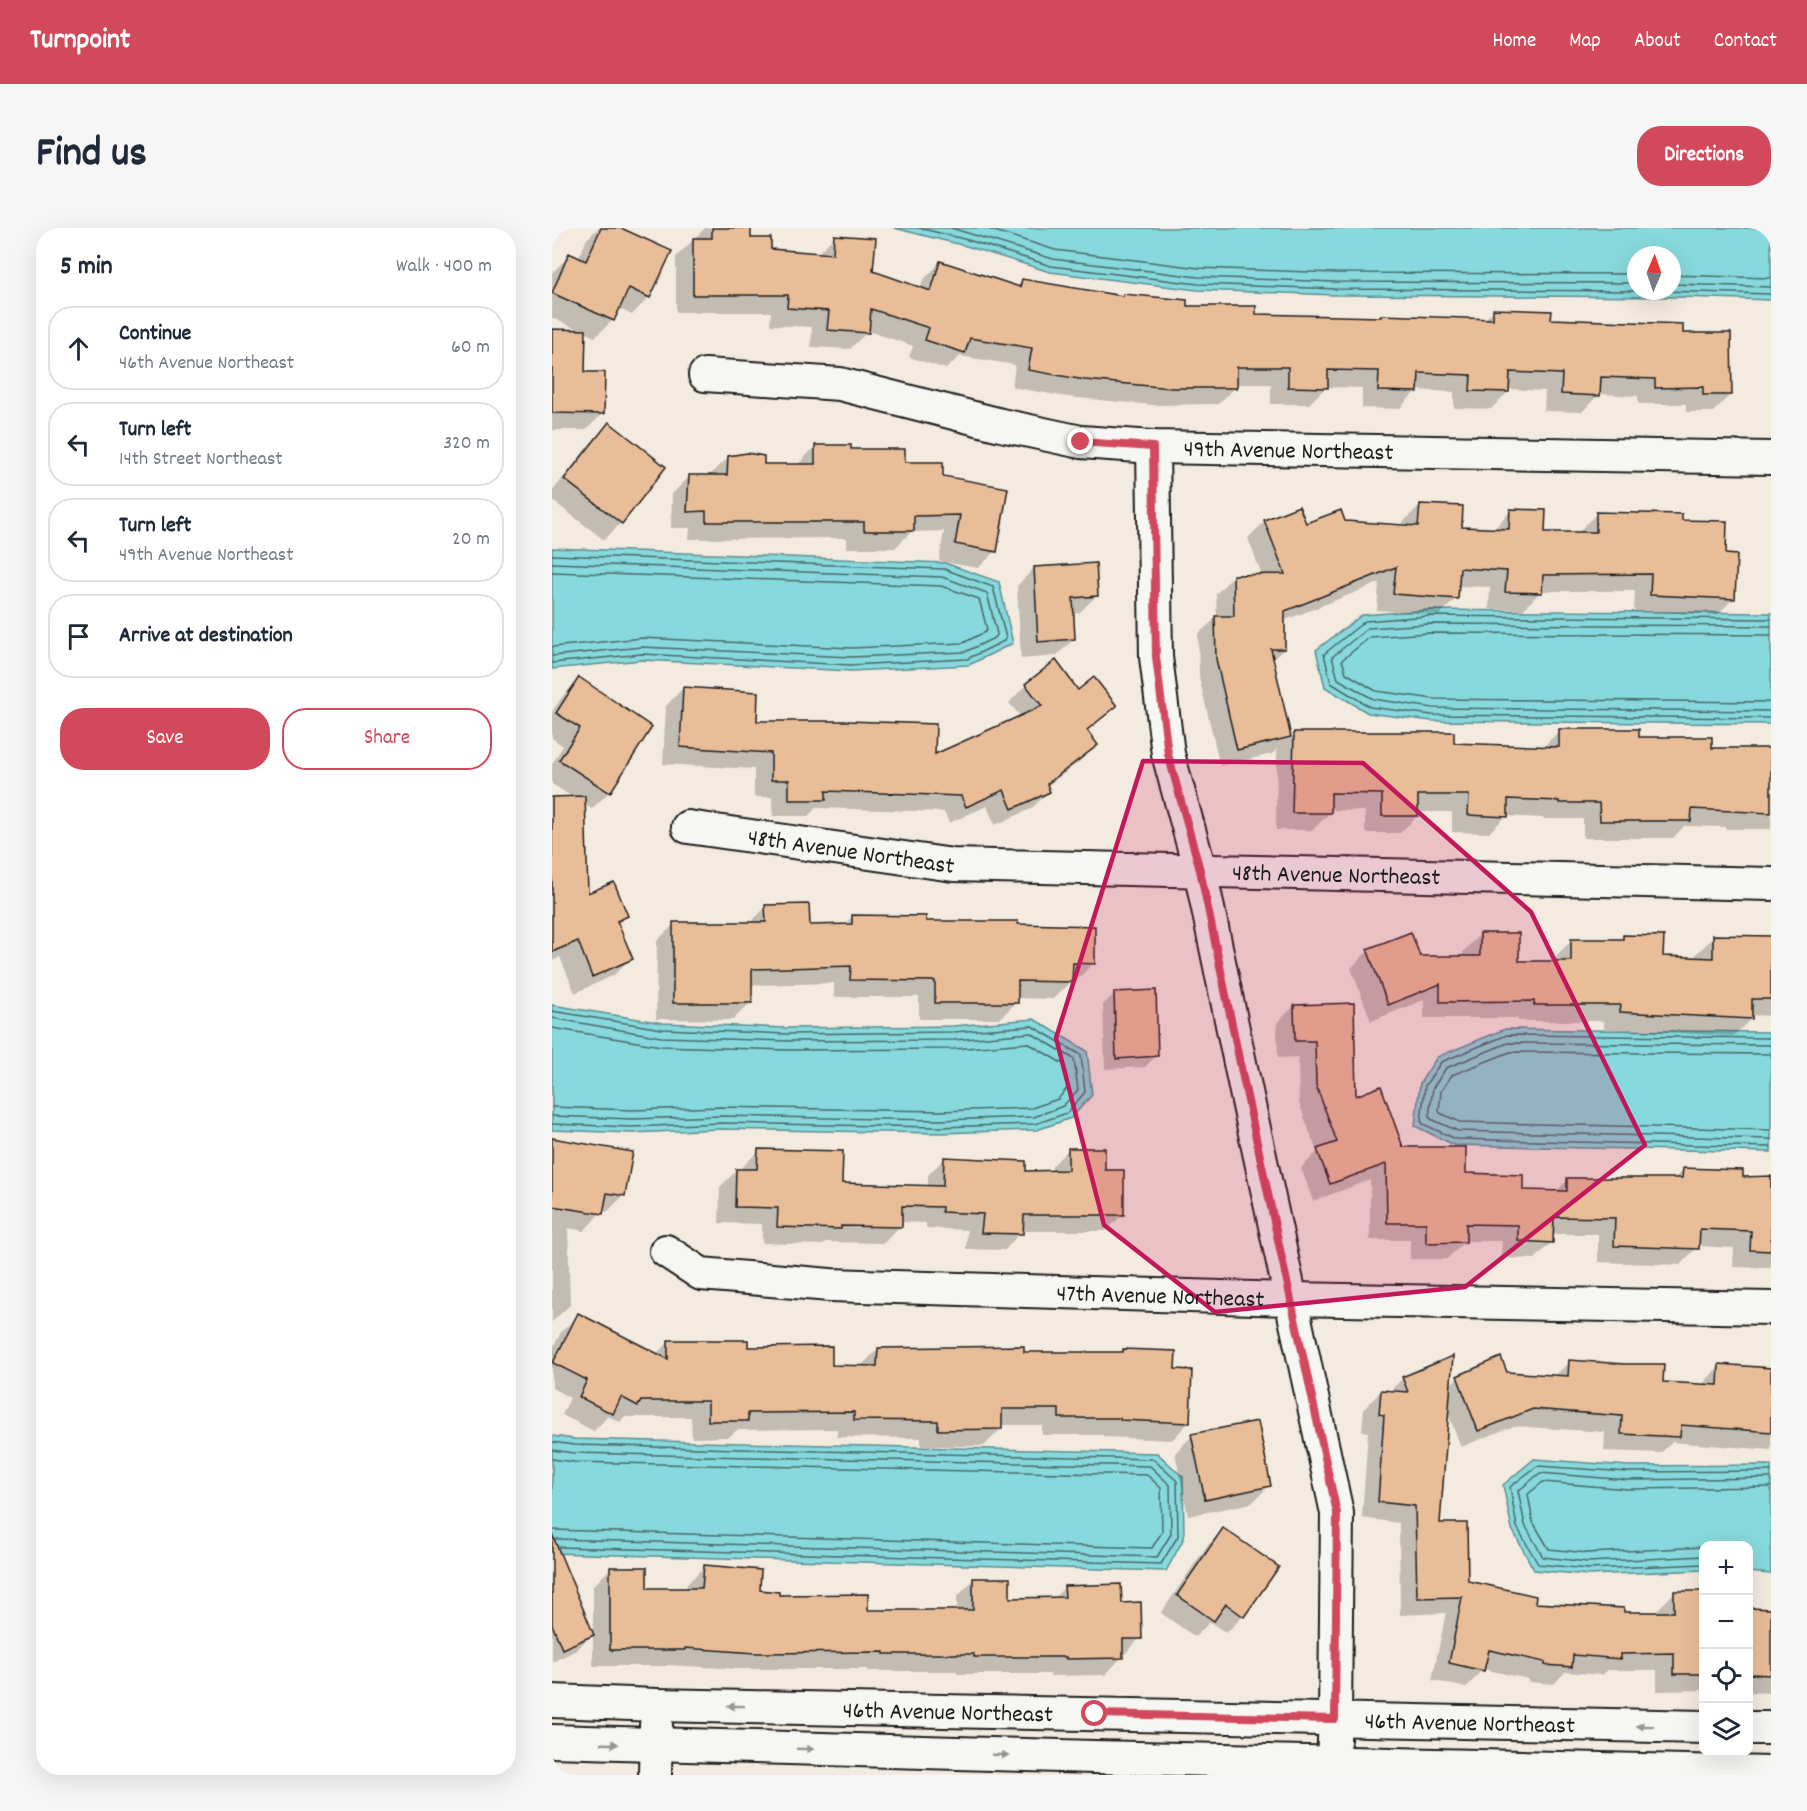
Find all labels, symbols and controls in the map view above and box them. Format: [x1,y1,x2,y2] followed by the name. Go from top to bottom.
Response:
[30,22,130,62] text: Turnpoint
[1492,27,1536,57] text: Home
[1569,27,1601,57] text: Map
[1634,27,1681,57] text: About
[1714,27,1777,57] text: Contact
[36,126,147,186] text: Find us
[1637,126,1771,186] button: Directions
[1627,246,1681,300] north arrow
[60,249,113,286] text: 5 min
[396,253,492,281] text: Walk · 400 m
[119,319,191,350] text: Continue
[62,332,95,365] icon: ahead
[451,334,490,362] text: 60 m
[119,350,294,378] text: 46th Avenue Northeast
[119,415,191,446] text: Turn left
[62,428,95,461] icon: left
[1067,428,1093,454] route end
[443,430,490,458] text: 320 m
[1183,434,1394,471] street label: 49th Avenue Northeast
[119,446,283,474] text: 14th Street Northeast
[119,511,191,542] text: Turn left
[62,524,95,557] icon: left
[452,526,490,554] text: 20 m
[119,542,294,570] text: 49th Avenue Northeast
[62,620,95,653] icon: arrive
[119,621,293,652] text: Arrive at destination
[60,708,270,770] button: Save
[282,708,492,770] button: Share
[745,822,957,885] street label: 48th Avenue Northeast
[1232,857,1441,896] street label: 48th Avenue Northeast
[1056,1278,1265,1318] street label: 47th Avenue Northeast
[1699,1541,1753,1757] map controls
[1699,1541,1753,1595] button: +
[1699,1595,1753,1649] button: −
[1699,1649,1753,1703] button: locate
[842,1695,1053,1733] street label: 46th Avenue Northeast
[1081,1700,1107,1726] route start
[727,1702,746,1711] one-way arrow
[1699,1703,1753,1757] button: layers
[1364,1706,1575,1744] street label: 46th Avenue Northeast
[1636,1721,1655,1730] one-way arrow
[601,1739,620,1748] one-way arrow
[796,1745,815,1754] one-way arrow
[991,1750,1010,1759] one-way arrow

